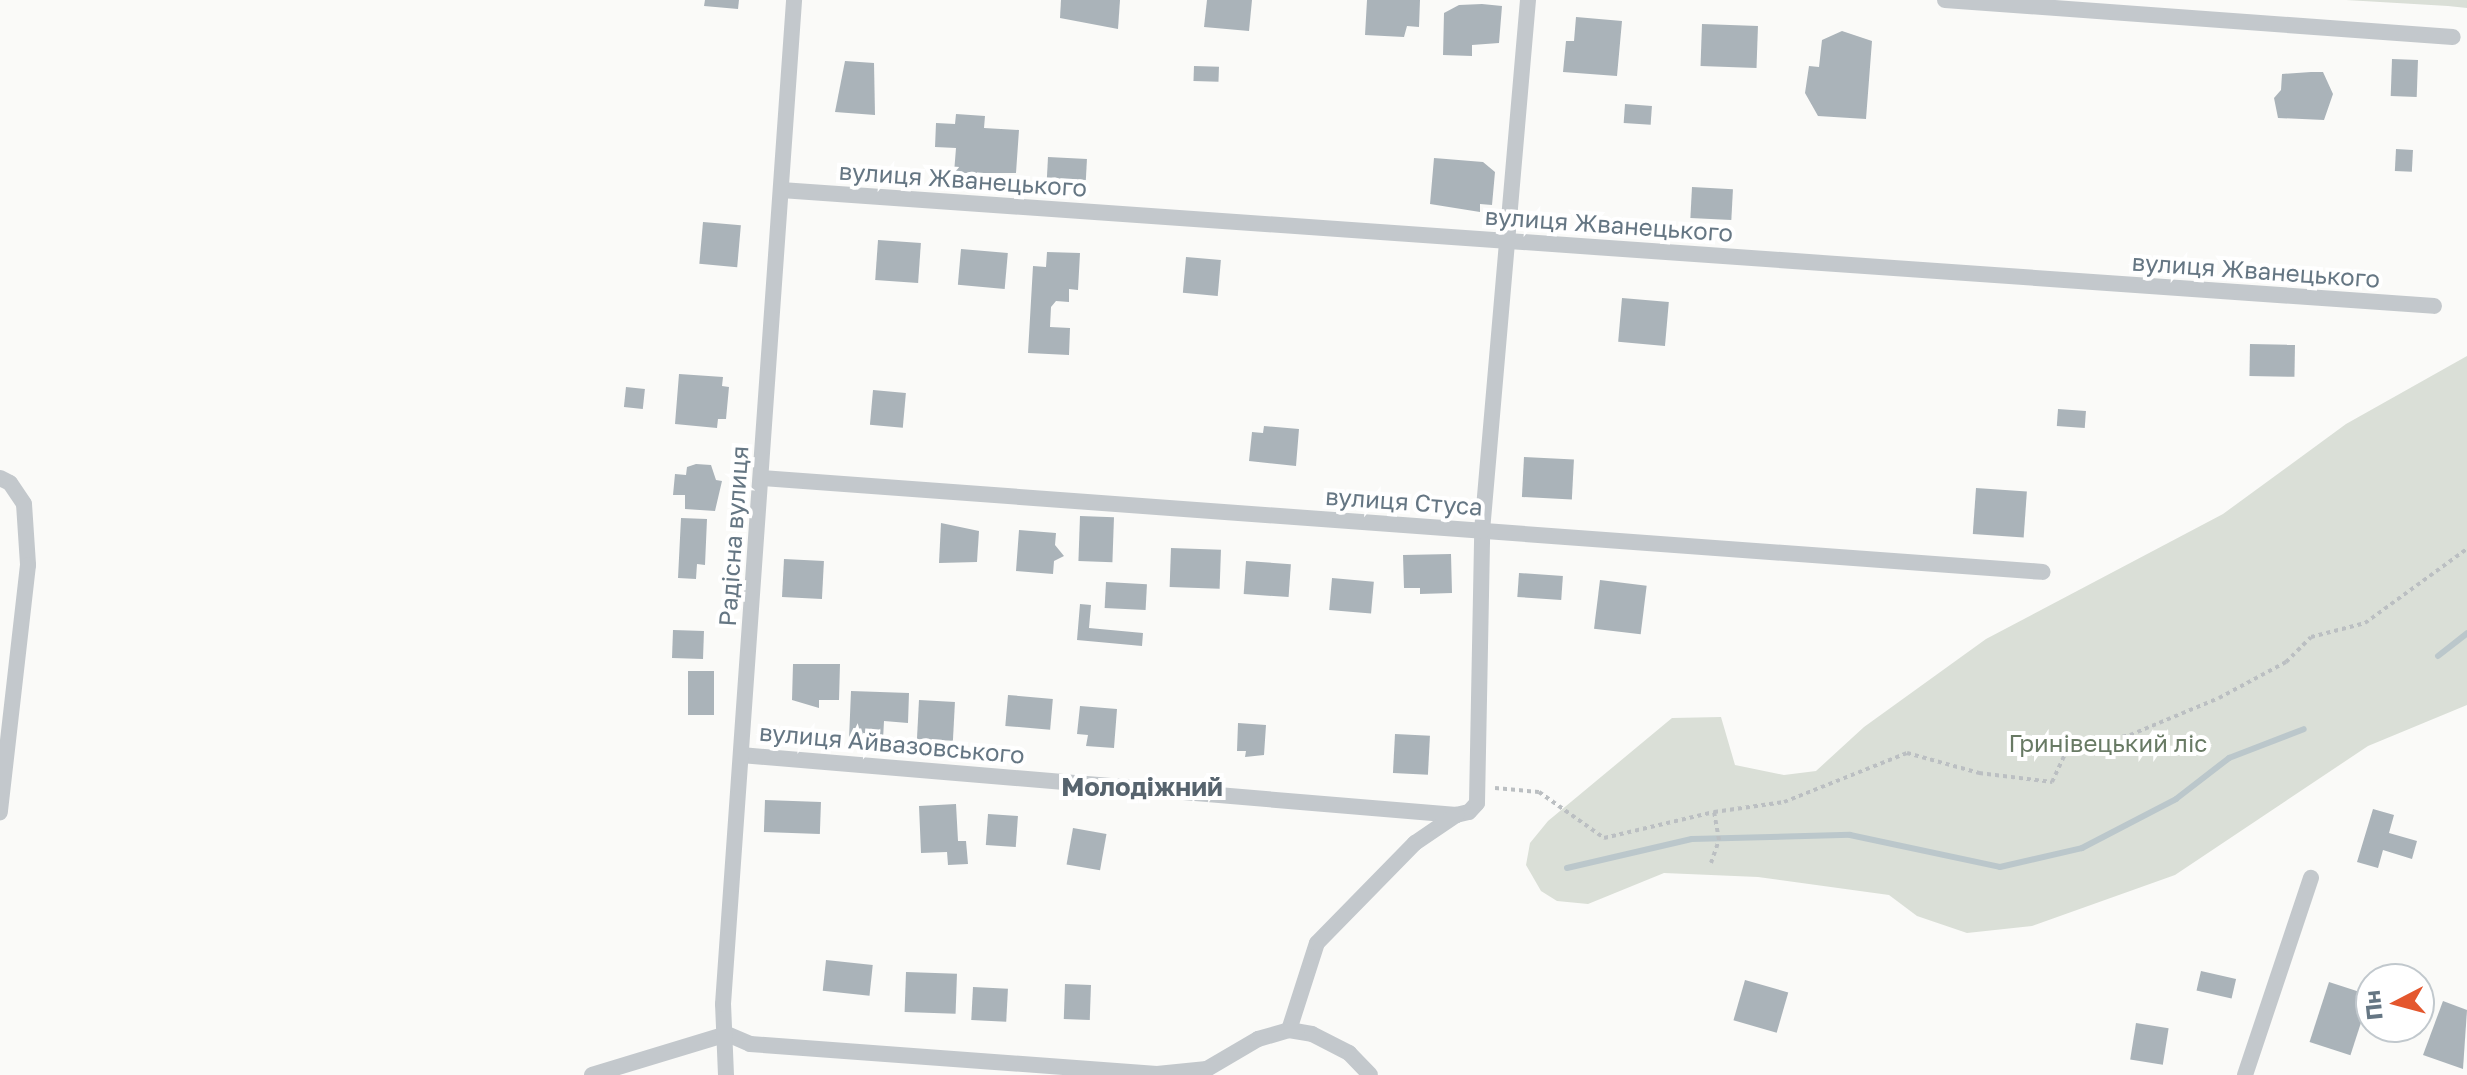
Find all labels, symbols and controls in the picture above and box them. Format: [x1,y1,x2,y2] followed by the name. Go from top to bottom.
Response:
[838,156,1088,202] street label: вулиця Жванецького
[1484,201,1734,247] street label: вулиця Жванецького
[2131,247,2381,293] street label: вулиця Жванецького
[712,445,754,627] street label: Радісна вулиця
[1324,481,1484,521] street label: вулиця Стуса
[758,717,1026,769] street label: вулиця Айвазовського
[2009,729,2207,757] park label: Гринівецький ліс
[1061,771,1223,803] district label: Молодіжний
[2355,963,2435,1043] north arrow
[2358,989,2388,1022] text: Пн

